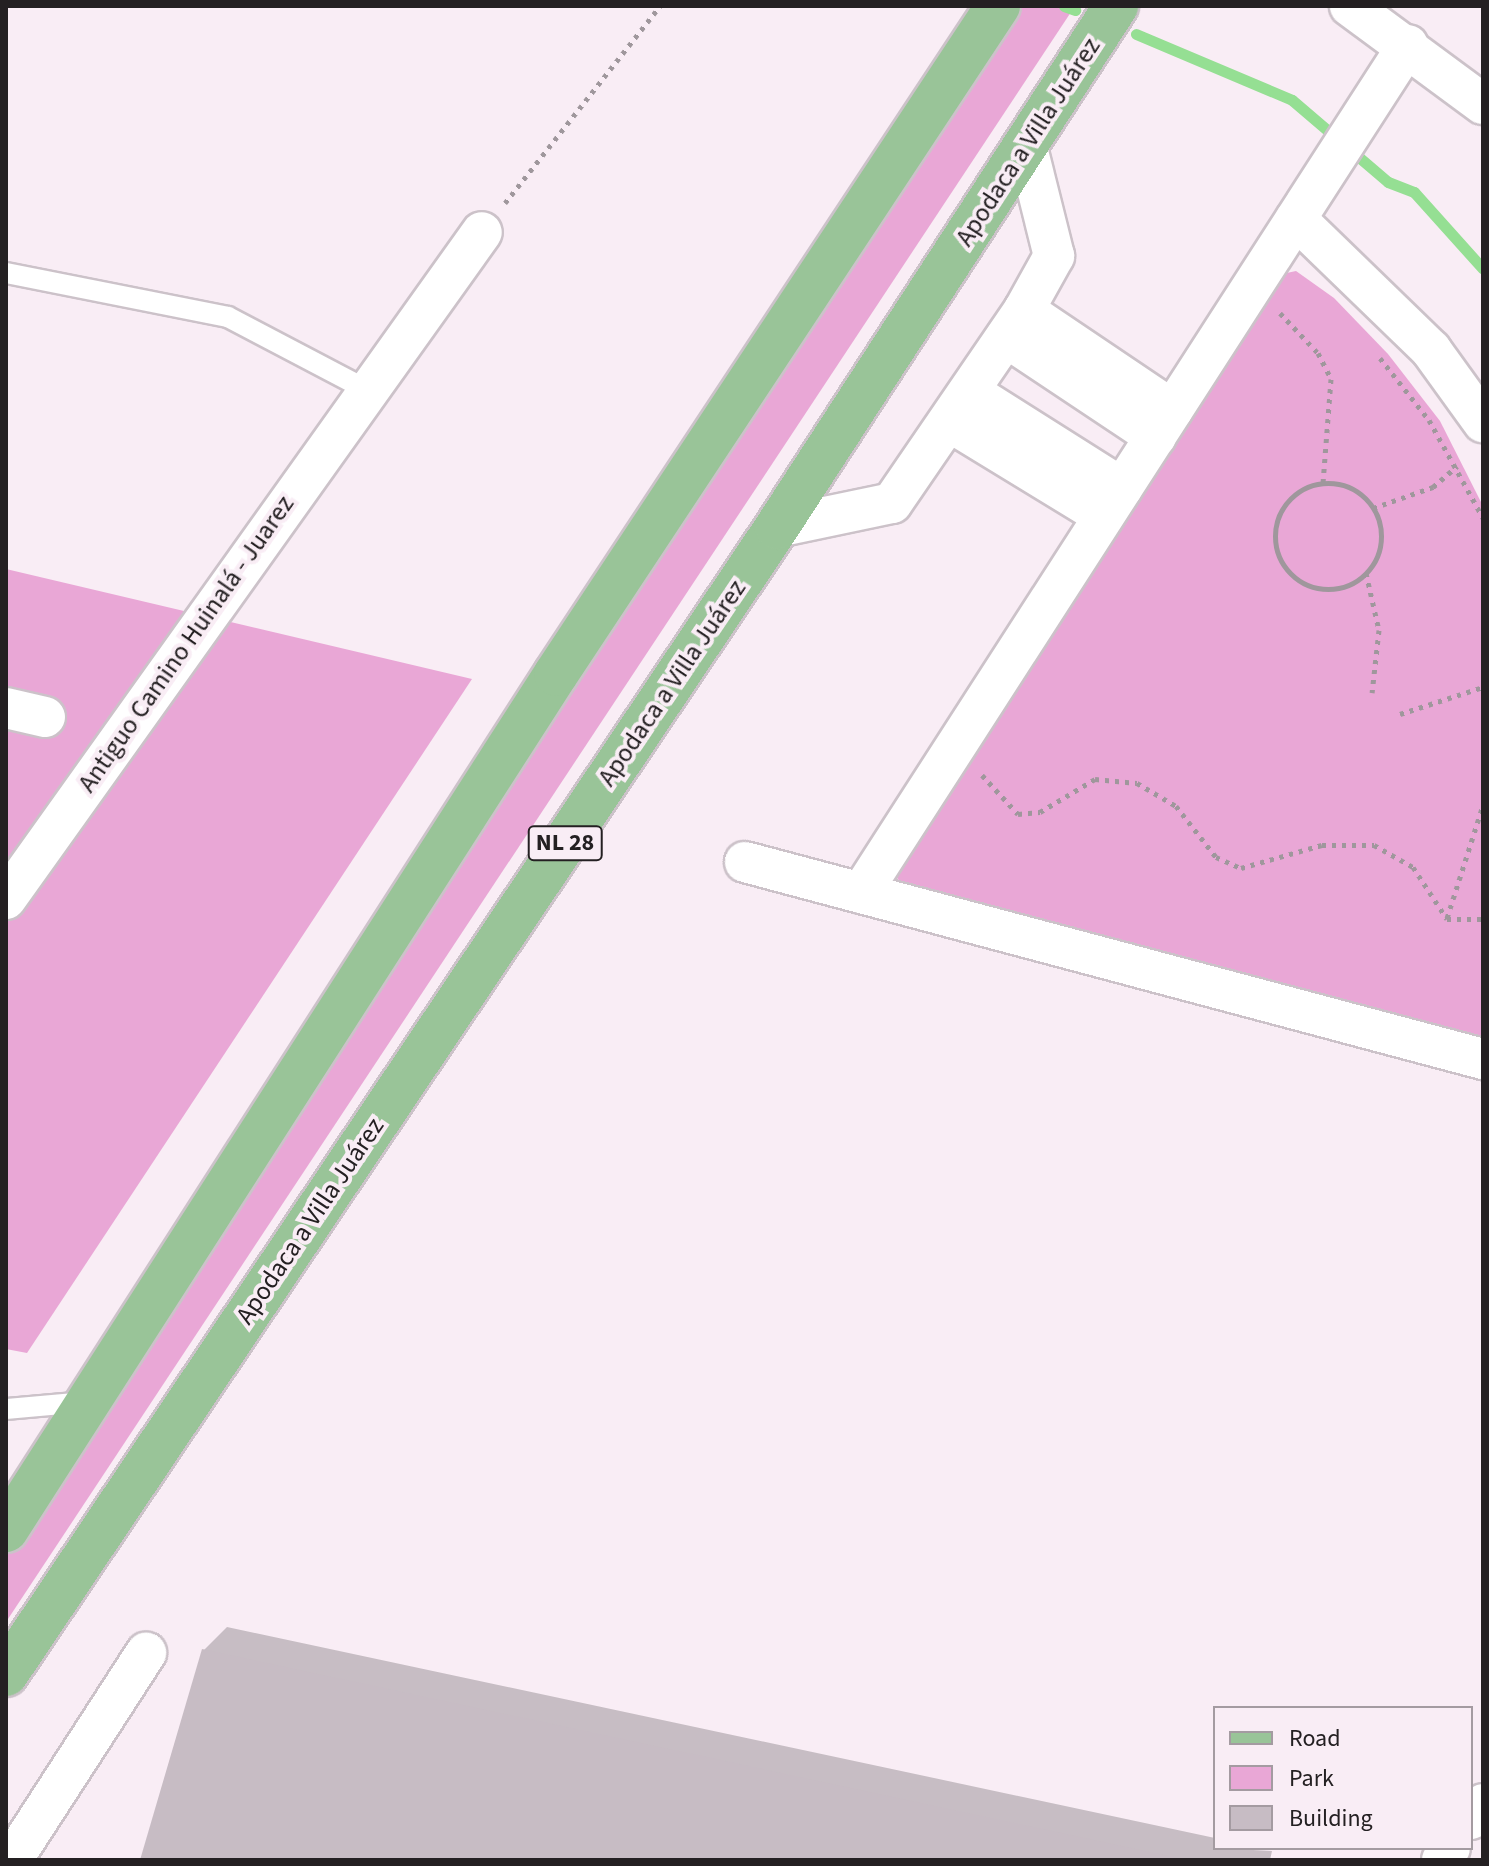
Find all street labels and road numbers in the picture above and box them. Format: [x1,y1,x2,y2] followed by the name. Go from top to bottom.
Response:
[949,32,1107,252] street label: Apodaca a Villa Juárez
[71,490,301,798] street label: Antiguo Camino Huinalá - Juarez
[591,574,753,792] street label: Apodaca a Villa Juárez
[527,823,603,863] road number: NL 28
[229,1112,391,1330] street label: Apodaca a Villa Juárez

